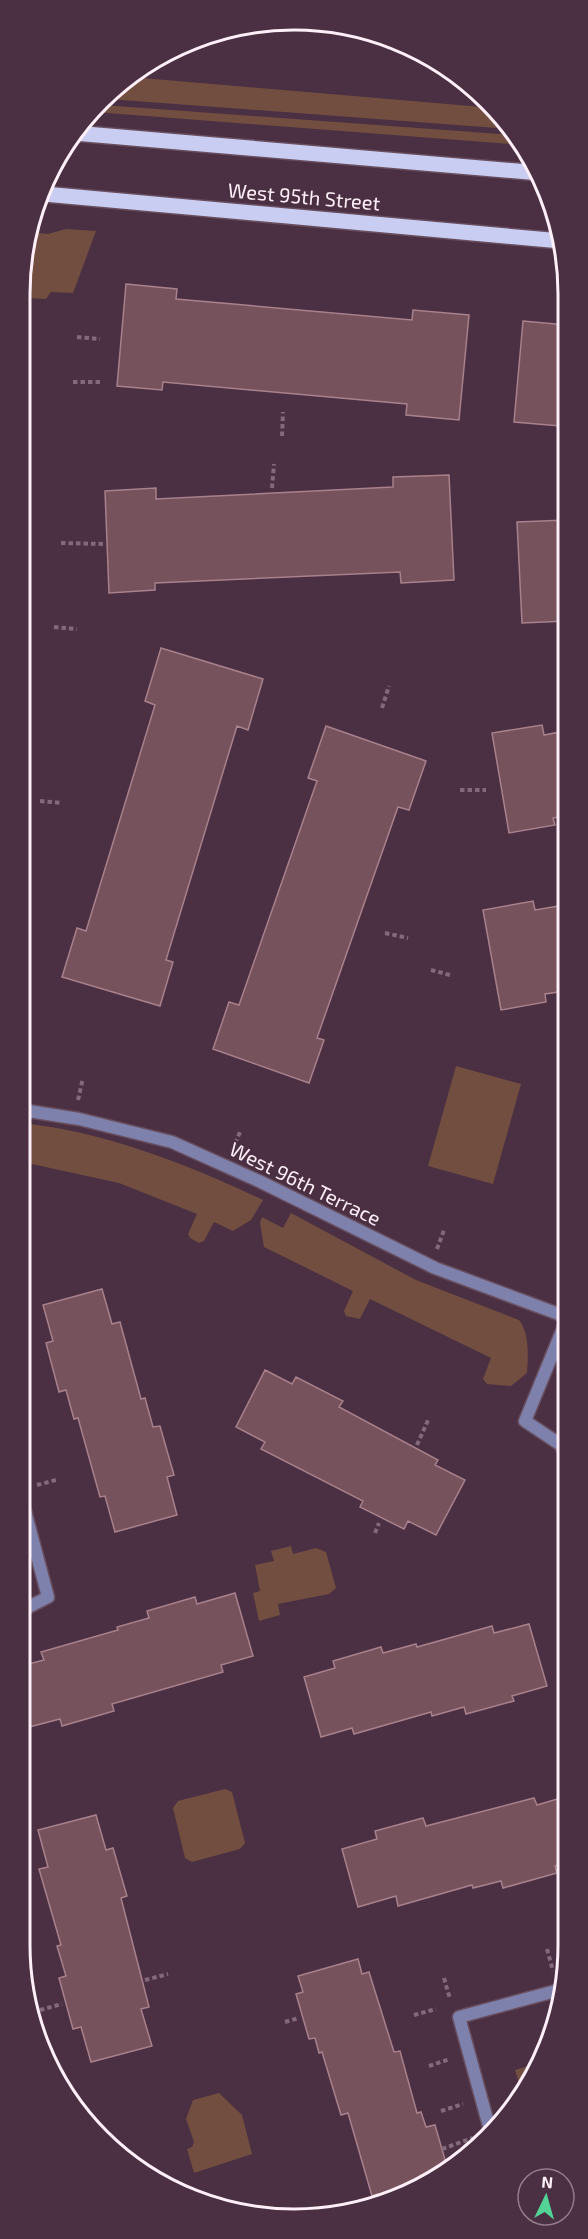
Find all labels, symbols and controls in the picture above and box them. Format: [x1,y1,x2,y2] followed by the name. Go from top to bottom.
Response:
[227,177,382,215] street label: West 95th Street
[226,1136,385,1230] street label: West 96th Terrace
[516,2167,576,2227] north arrow
[541,2172,554,2192] text: N

